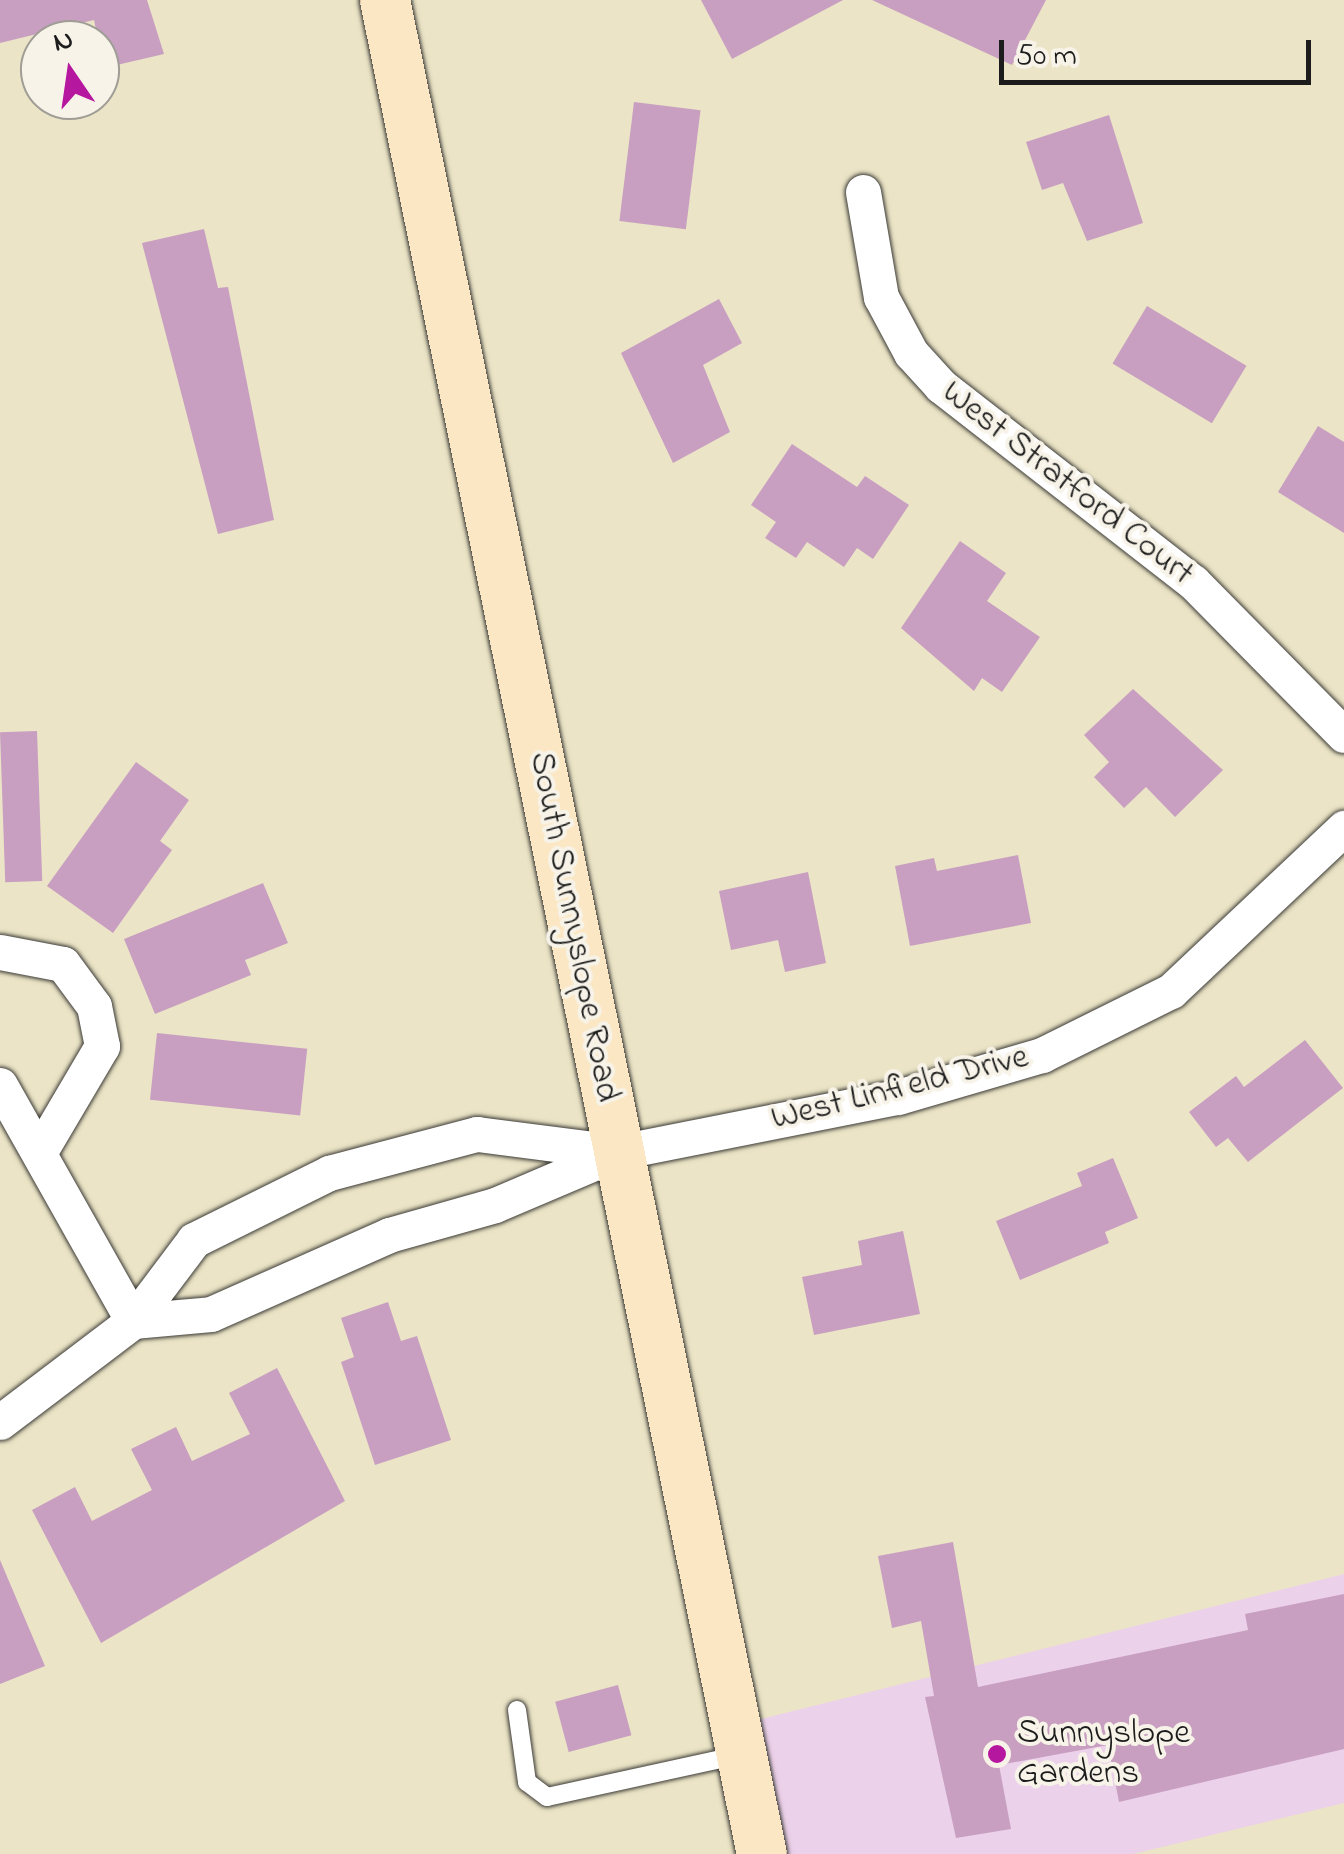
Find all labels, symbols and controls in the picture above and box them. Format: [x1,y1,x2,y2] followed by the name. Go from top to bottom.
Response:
[20,20,120,120] north arrow
[50,20,77,64] text: N
[1004,20,1316,82] scale bar
[1016,35,1077,79] text: 50 m
[933,373,1201,595] street label: West Stratford Court
[518,748,628,1106] street label: South Sunnyslope Road
[767,1037,1033,1141] street label: West Linfield Drive
[1017,1713,1190,1795] place label: Sunnyslope Gardens
[986,1743,1008,1765] marker: Sunnyslope Gardens

